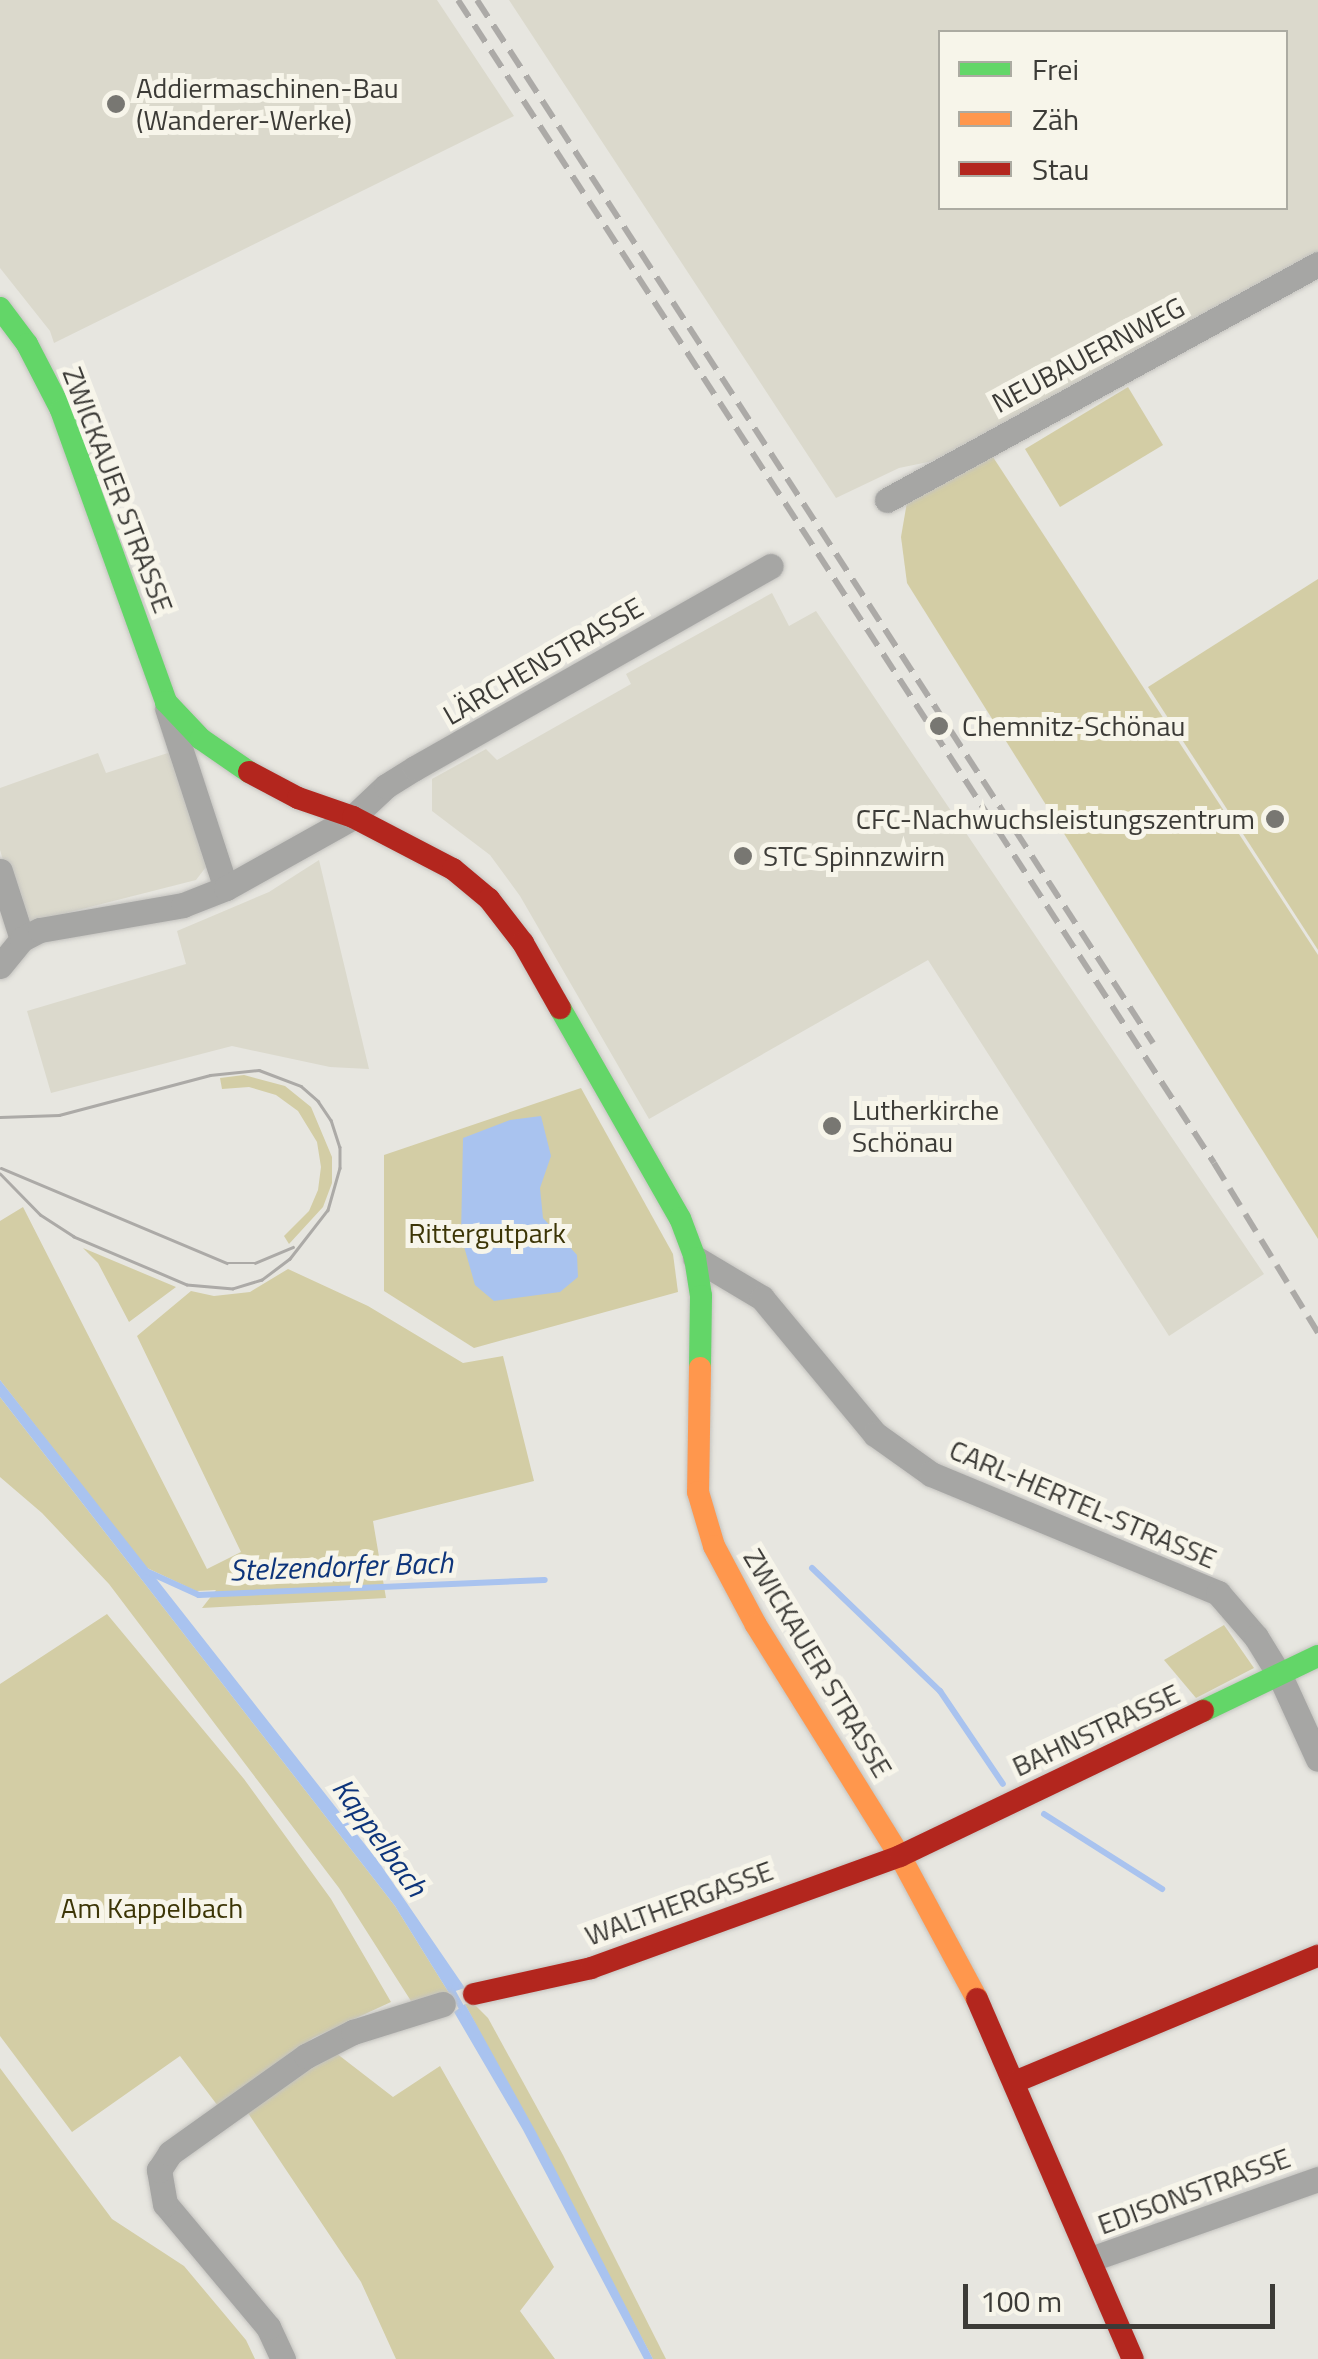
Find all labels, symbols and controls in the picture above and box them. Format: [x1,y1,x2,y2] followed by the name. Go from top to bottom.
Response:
[938,30,1288,210] legend
[1032,46,1079,92] text: Frei
[136,71,399,137] place label: Addiermaschinen-Bau (Wanderer-Werke)
[105,93,127,115] marker: Addiermaschinen-Bau (Wanderer-Werke)
[1032,96,1079,142] text: Zäh
[1032,146,1089,192] text: Stau
[986,290,1190,420] street label: NEUBAUERNWEG
[56,362,180,618] street label: ZWICKAUER STRASSE
[437,590,649,732] street label: LÄRCHENSTRASSE
[962,709,1185,743] place label: Chemnitz-Schönau
[926,713,952,739] marker: Chemnitz-Schönau
[856,802,1255,836] place label: CFC-Nachwuchsleistungszentrum
[1264,808,1286,830] marker: CFC-Nachwuchsleistungszentrum
[763,839,945,873] place label: STC Spinnzwirn
[732,845,754,867] marker: STC Spinnzwirn
[852,1093,999,1159] place label: Lutherkirche Schönau
[821,1115,843,1137] marker: Lutherkirche Schönau
[408,1216,566,1250] park label: Rittergutpark
[945,1433,1221,1575] street label: CARL-HERTEL-STRASSE
[736,1543,900,1783] street label: ZWICKAUER STRASSE
[229,1544,453,1588] water label: Stelzendorfer Bach
[1007,1677,1185,1783] street label: BAHNSTRASSE
[325,1771,435,1903] water label: Kappelbach
[580,1853,778,1953] street label: WALTHERGASSE
[61,1891,243,1925] park label: Am Kappelbach
[1093,2141,1295,2241] street label: EDISONSTRASSE
[968,2264,1280,2326] scale bar
[980,2278,1062,2324] text: 100 m

